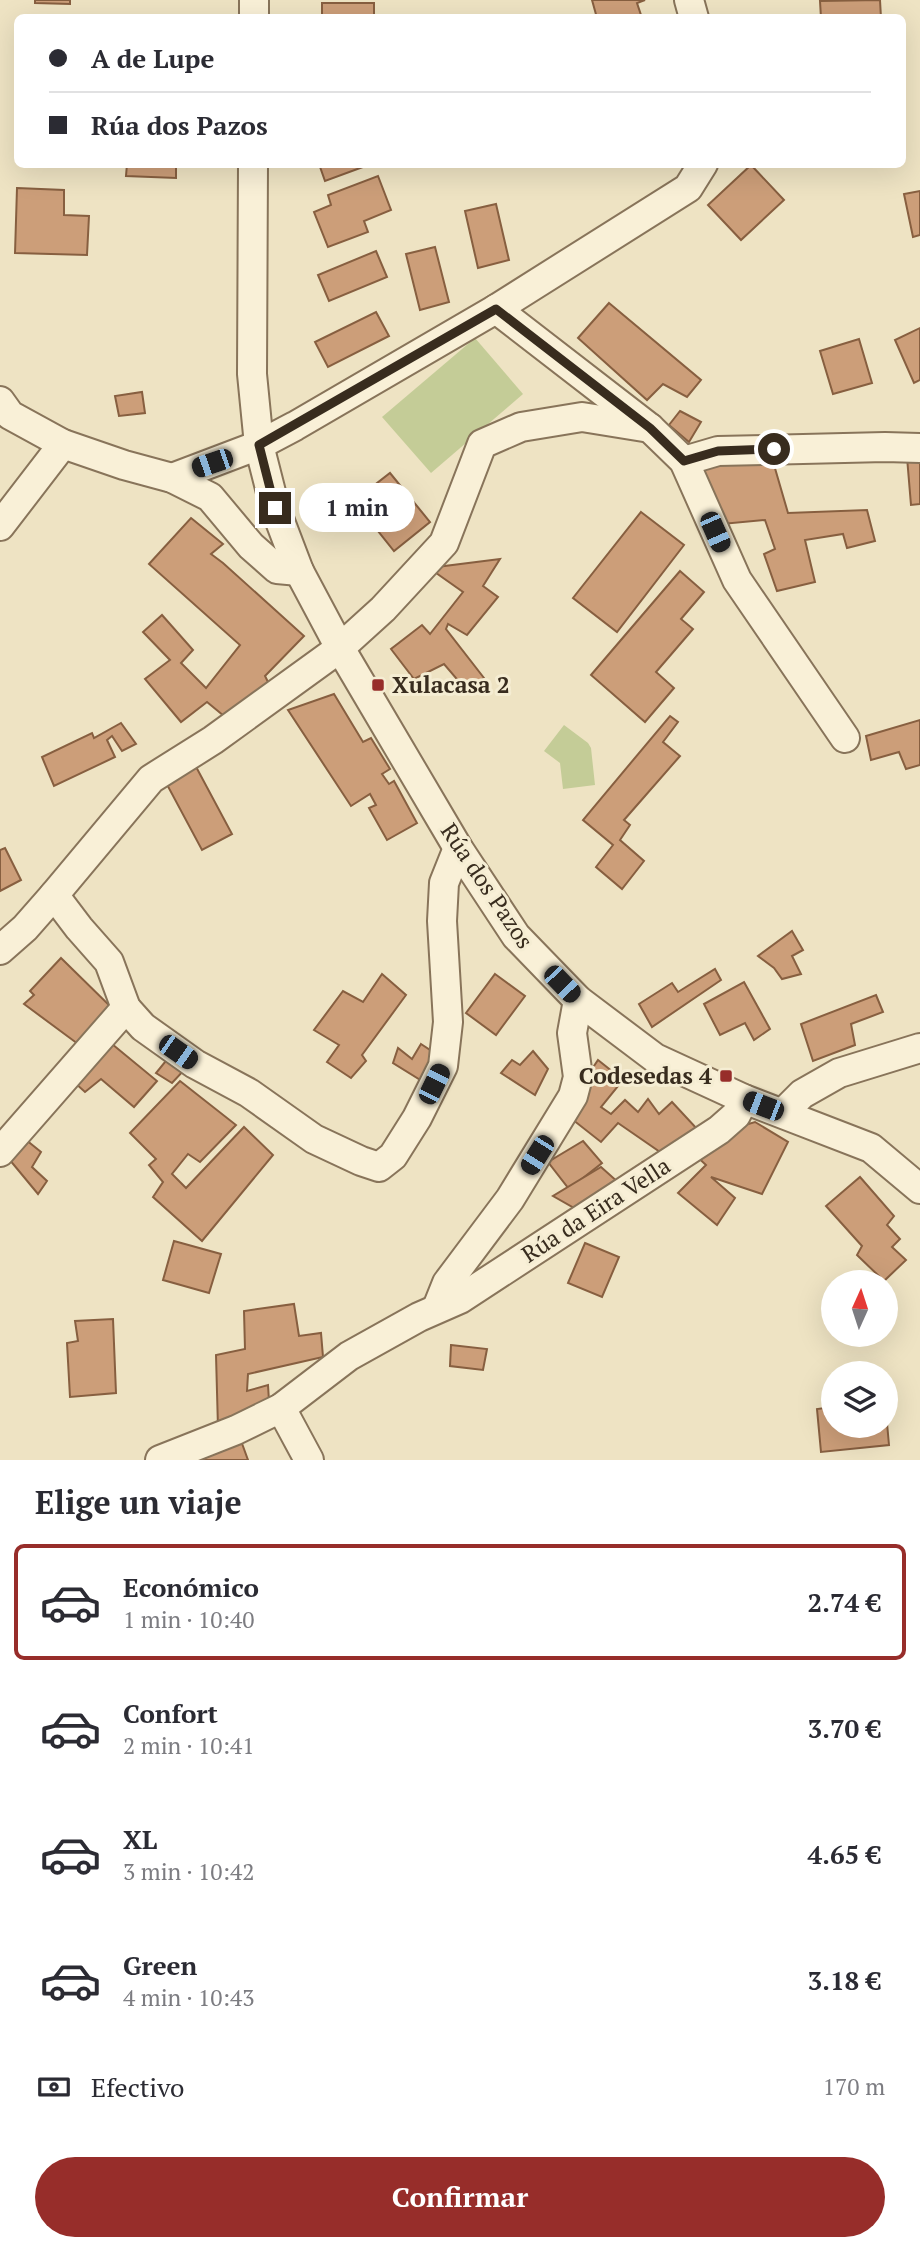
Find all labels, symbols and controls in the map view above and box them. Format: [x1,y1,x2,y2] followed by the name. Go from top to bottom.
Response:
[91,41,214,75] text: A de Lupe
[91,108,268,142] text: Rúa dos Pazos
[758,433,790,465] route start
[189,446,236,480] car
[300,484,415,532] callout: 1 min
[259,492,291,524] route end
[326,492,388,523] text: 1 min
[697,509,734,555] car
[392,669,510,700] place label: Xulacasa 2
[370,677,386,693] marker: Xulacasa 2
[434,817,541,954] street label: Rúa dos Pazos
[540,962,585,1006] car
[155,1031,202,1073] car
[579,1060,712,1091] place label: Codesedas 4
[416,1061,453,1107] car
[718,1068,734,1084] marker: Codesedas 4
[740,1089,787,1123] car
[517,1132,558,1178] car
[515,1150,676,1269] street label: Rúa da Eira Vella
[821,1270,898,1348] north arrow
[821,1270,898,1438] map controls
[821,1361,898,1438] button: layers
[35,1481,242,1523] text: Elige un viaje
[123,1570,259,1604] text: Económico
[39,1571,102,1634] icon: car
[808,1585,881,1619] text: 2.74 €
[123,1604,255,1635] text: 1 min · 10:40
[123,1696,218,1730] text: Confort
[39,1697,102,1760] icon: car
[808,1711,881,1745] text: 3.70 €
[123,1730,255,1761] text: 2 min · 10:41
[123,1822,157,1856] text: XL
[39,1823,102,1886] icon: car
[808,1837,881,1871] text: 4.65 €
[123,1856,255,1887] text: 3 min · 10:42
[123,1948,197,1982] text: Green
[39,1949,102,2012] icon: car
[808,1963,881,1997] text: 3.18 €
[123,1982,255,2013] text: 4 min · 10:43
[35,2068,73,2106] icon: cash
[91,2070,184,2104] text: Efectivo
[823,2071,885,2102] text: 170 m
[35,2157,885,2237] button: Confirmar

